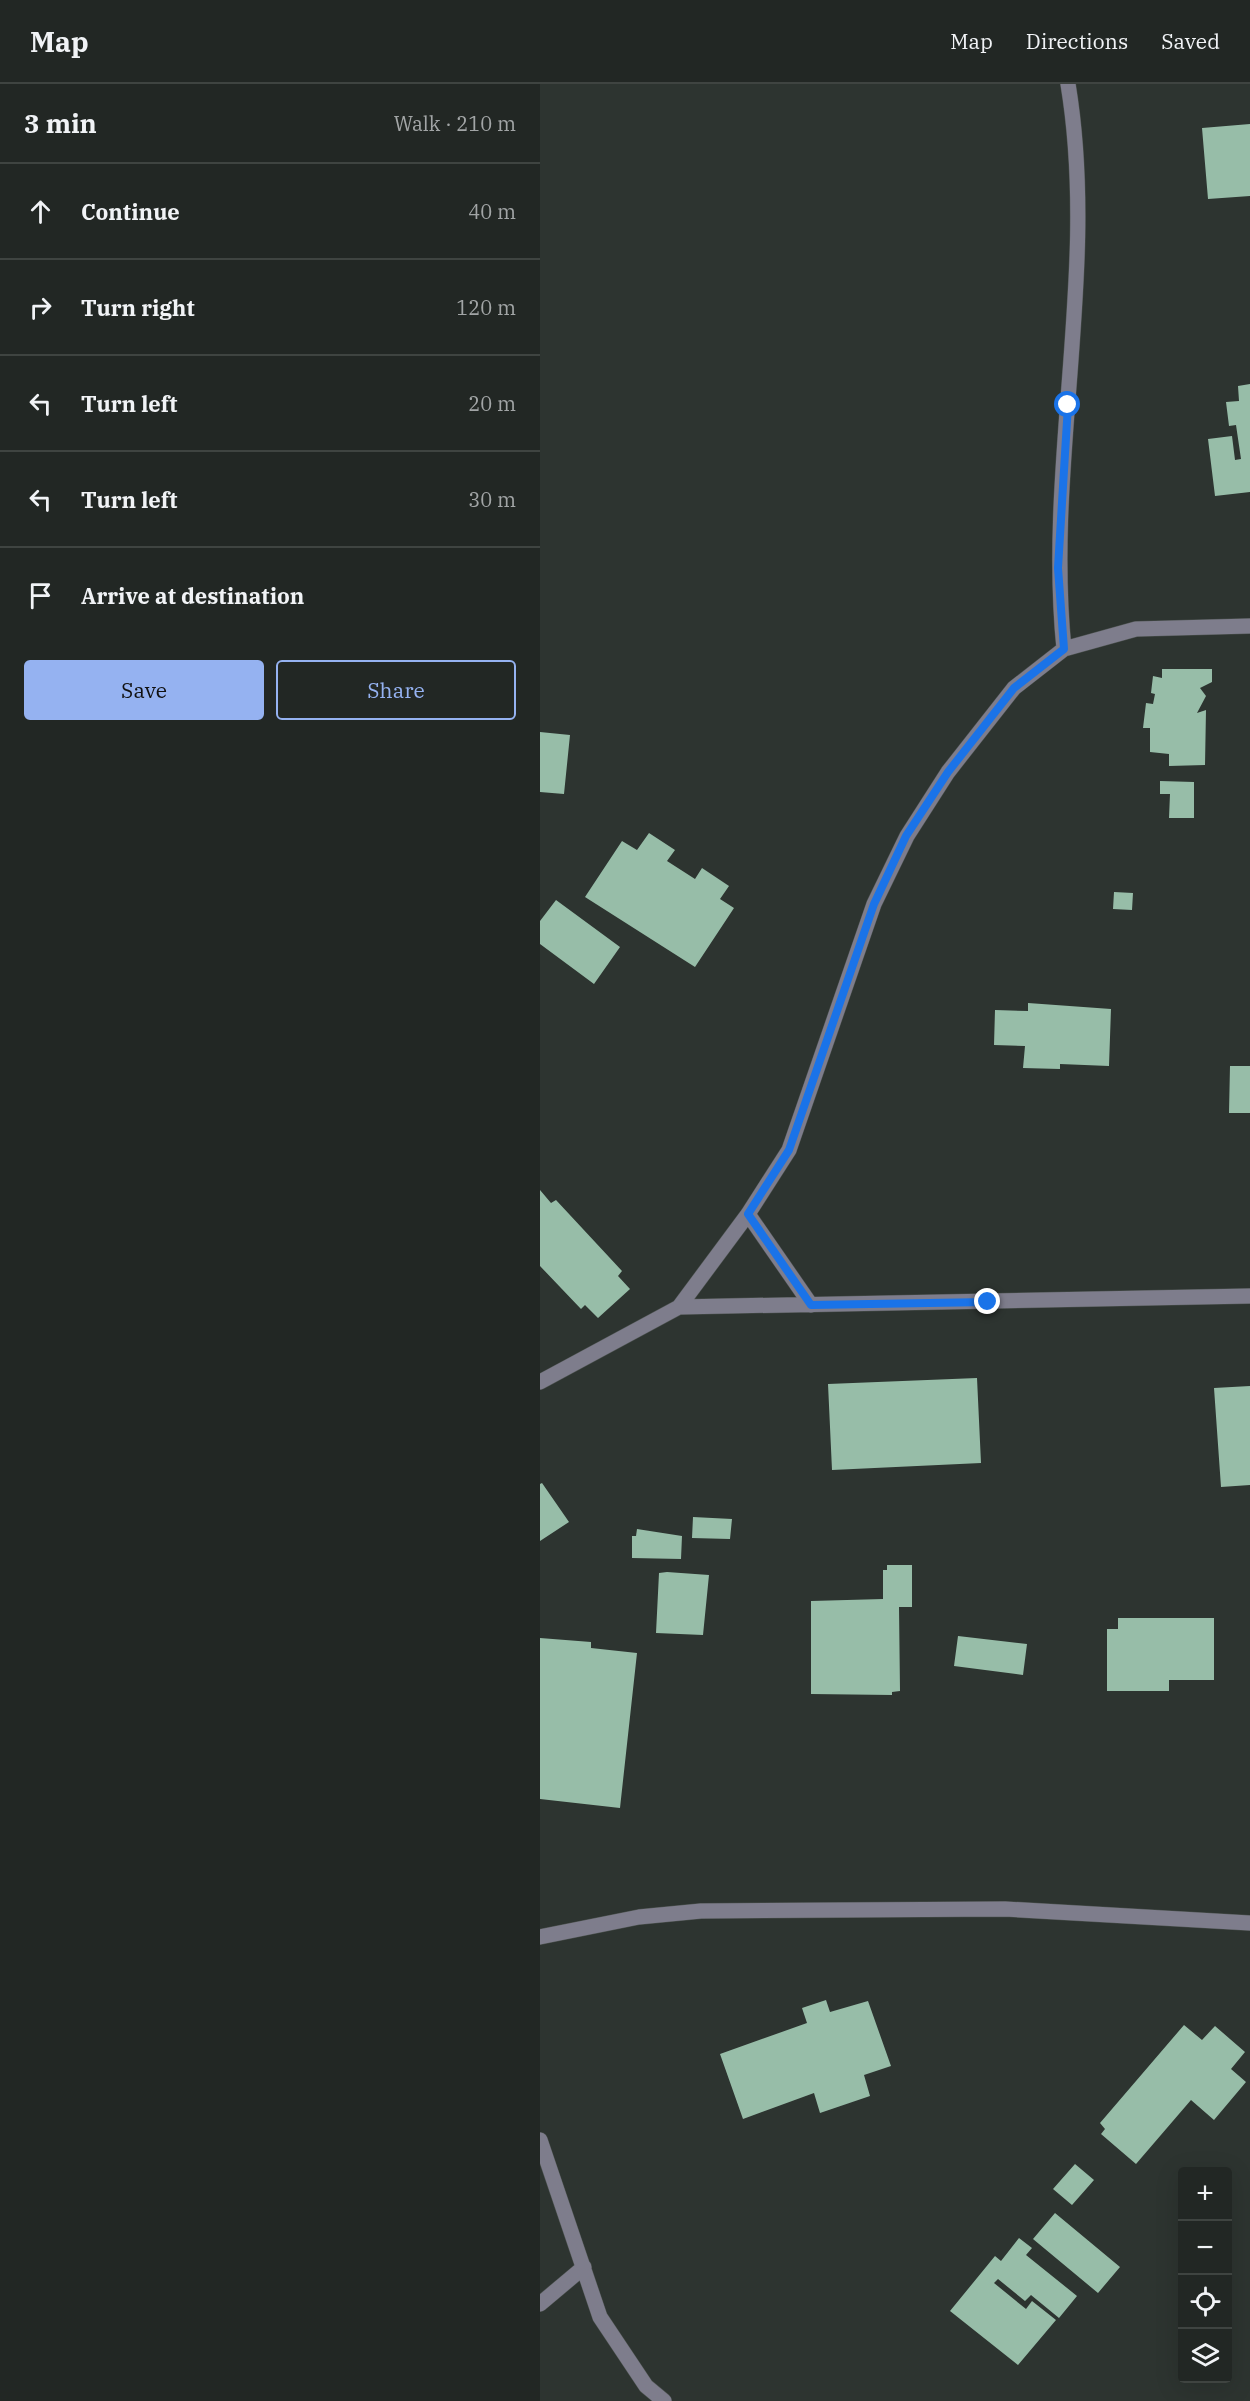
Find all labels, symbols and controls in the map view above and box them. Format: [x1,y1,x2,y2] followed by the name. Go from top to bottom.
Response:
[30,23,89,60] text: Map
[950,27,993,55] text: Map
[1026,27,1128,55] text: Directions
[1161,27,1220,55] text: Saved
[24,106,97,140] text: 3 min
[394,110,516,137] text: Walk · 210 m
[24,195,57,228] icon: ahead
[81,197,180,226] text: Continue
[468,198,516,225] text: 40 m
[24,291,57,324] icon: right
[81,293,195,322] text: Turn right
[456,294,516,321] text: 120 m
[24,387,57,420] icon: left
[81,389,177,418] text: Turn left
[468,390,516,417] text: 20 m
[1054,391,1080,417] route start
[24,483,57,516] icon: left
[81,485,177,514] text: Turn left
[468,486,516,513] text: 30 m
[24,579,57,612] icon: arrive
[81,581,304,610] text: Arrive at destination
[24,660,264,720] button: Save
[276,660,516,720] button: Share
[974,1288,1000,1314] route end
[1178,2167,1232,2383] map controls
[1178,2167,1232,2221] button: +
[1178,2221,1232,2275] button: −
[1178,2275,1232,2329] button: locate
[1178,2329,1232,2383] button: layers

